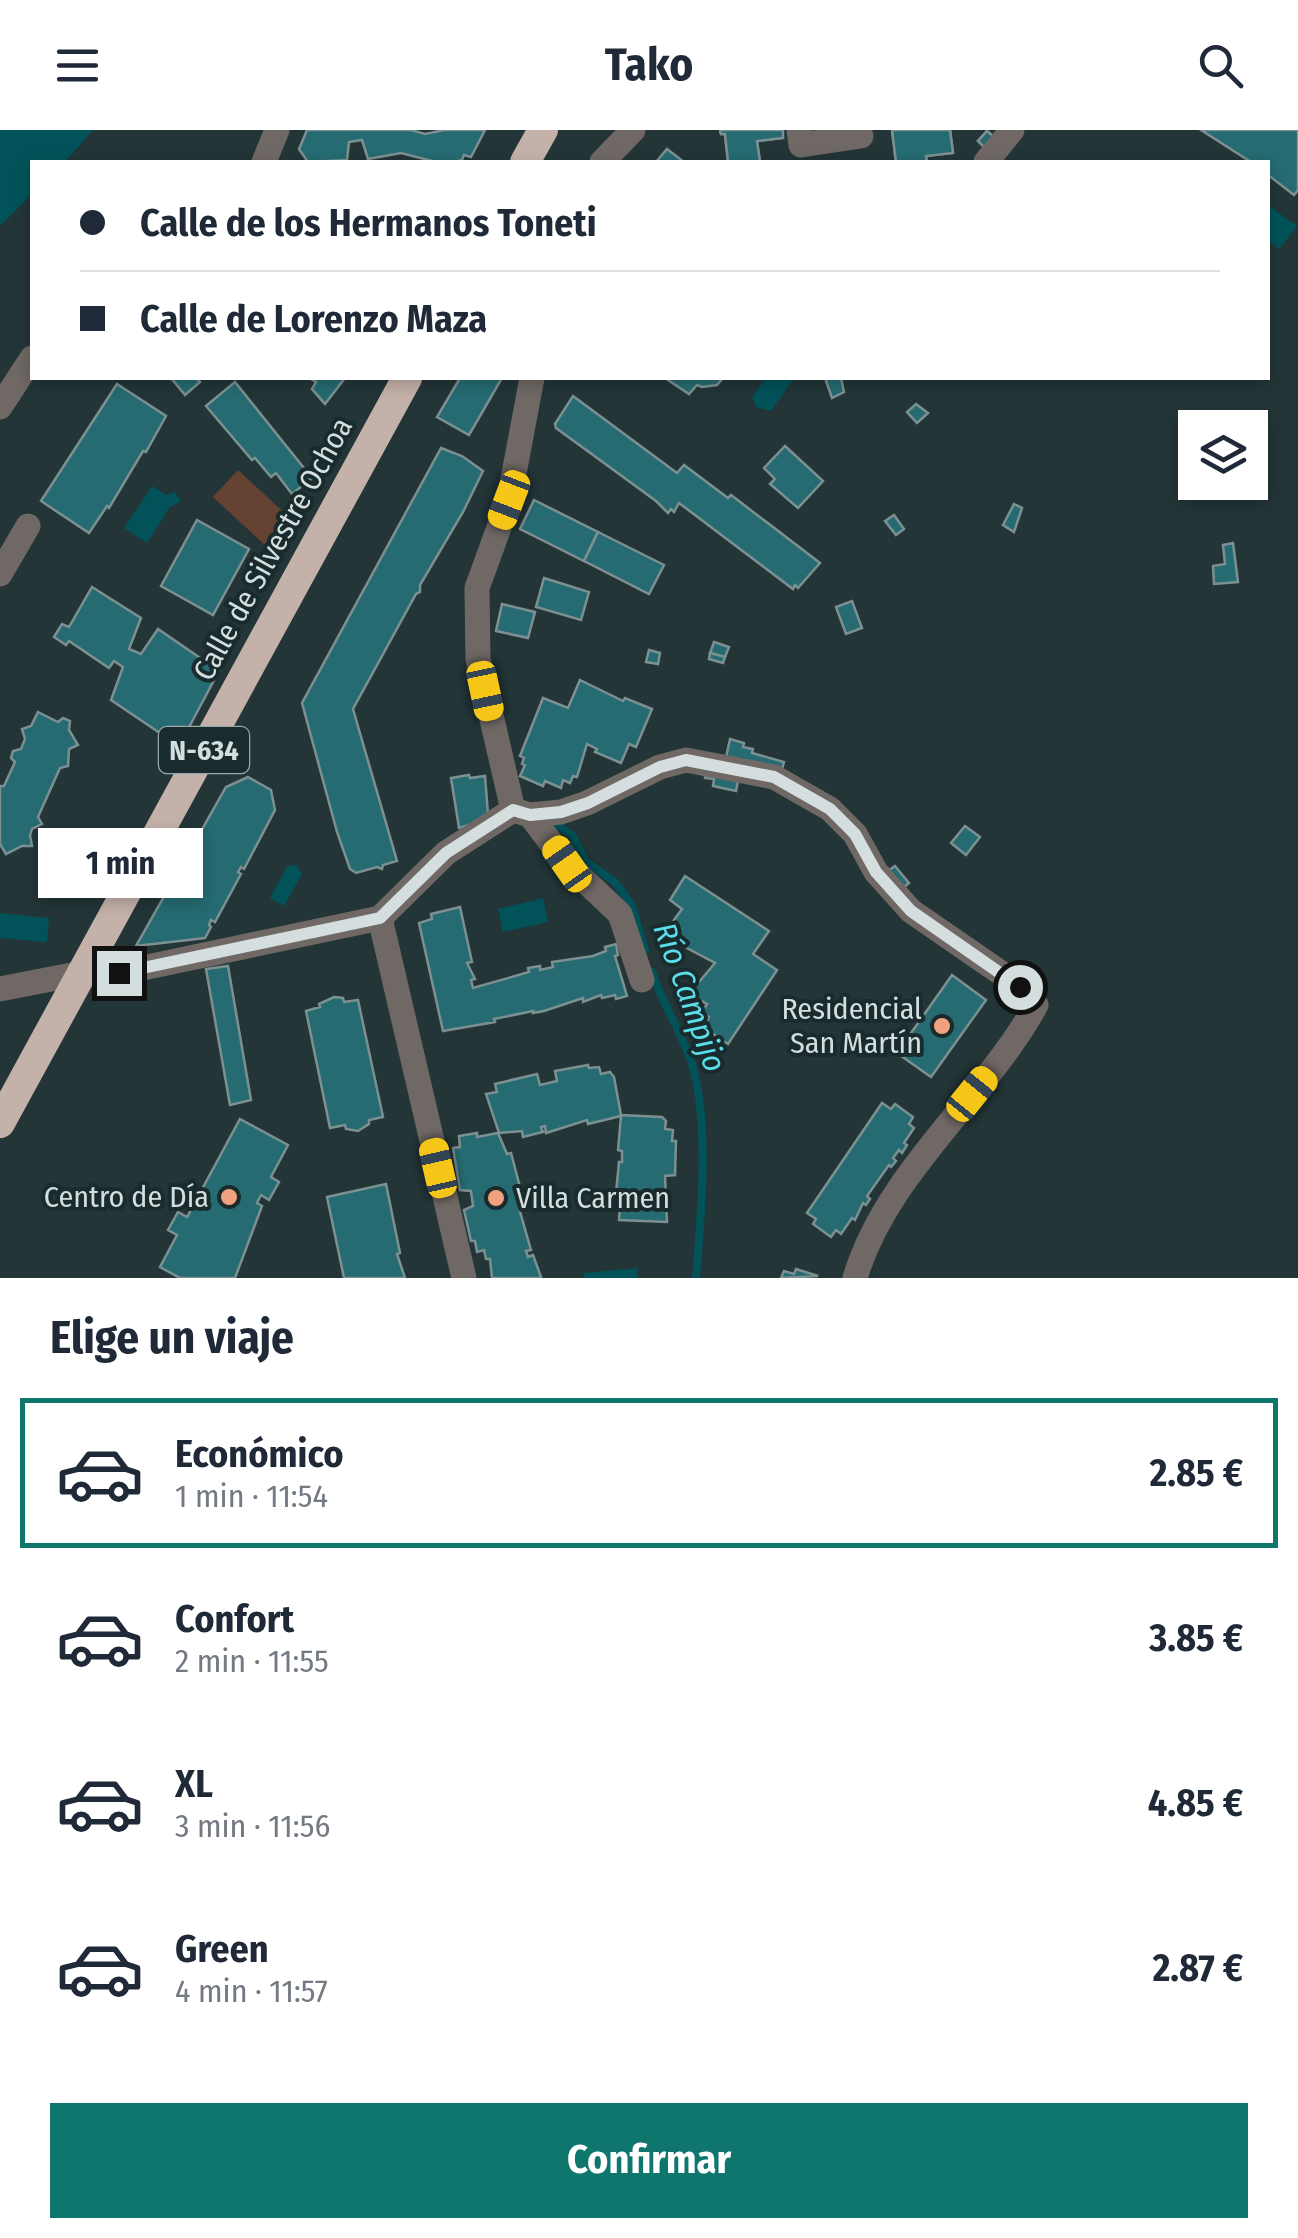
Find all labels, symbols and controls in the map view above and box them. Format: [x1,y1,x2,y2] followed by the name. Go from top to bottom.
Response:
[50,38,105,93] icon: menu
[605,38,693,92] text: Tako
[1193,38,1248,93] icon: search
[140,200,597,246] text: Calle de los Hermanos Toneti
[140,296,487,342] text: Calle de Lorenzo Maza
[1178,410,1268,500] map controls
[1178,410,1268,500] button: layers
[186,411,360,687] street label: Calle de Silvestre Ochoa
[484,467,534,533] car
[464,659,506,723] car
[159,727,249,773] road number: N-634
[36,828,202,898] callout: 1 min
[538,831,596,897] car
[86,844,155,882] text: 1 min
[645,917,735,1077] water label: Río Campijo
[97,951,142,996] route end
[998,965,1043,1010] route start
[781,991,922,1061] place label: Residencial San Martín
[931,1015,953,1037] marker: Residencial San Martín
[941,1061,1003,1127] car
[417,1135,459,1201] car
[44,1179,209,1215] place label: Centro de Día
[516,1180,670,1216] place label: Villa Carmen
[218,1186,240,1208] marker: Centro de Día
[485,1187,507,1209] marker: Villa Carmen
[50,1311,294,1365] text: Elige un viaje
[55,1428,145,1518] icon: car
[175,1431,344,1477] text: Económico
[1150,1450,1243,1496] text: 2.85 €
[175,1477,328,1515] text: 1 min · 11:54
[55,1593,145,1683] icon: car
[175,1596,294,1642] text: Confort
[1149,1615,1243,1661] text: 3.85 €
[175,1642,329,1680] text: 2 min · 11:55
[55,1758,145,1848] icon: car
[175,1761,213,1807] text: XL
[1148,1780,1243,1826] text: 4.85 €
[175,1807,330,1845] text: 3 min · 11:56
[55,1923,145,2013] icon: car
[175,1926,269,1972] text: Green
[1153,1945,1243,1991] text: 2.87 €
[175,1972,328,2010] text: 4 min · 11:57
[50,2103,1248,2218] button: Confirmar

